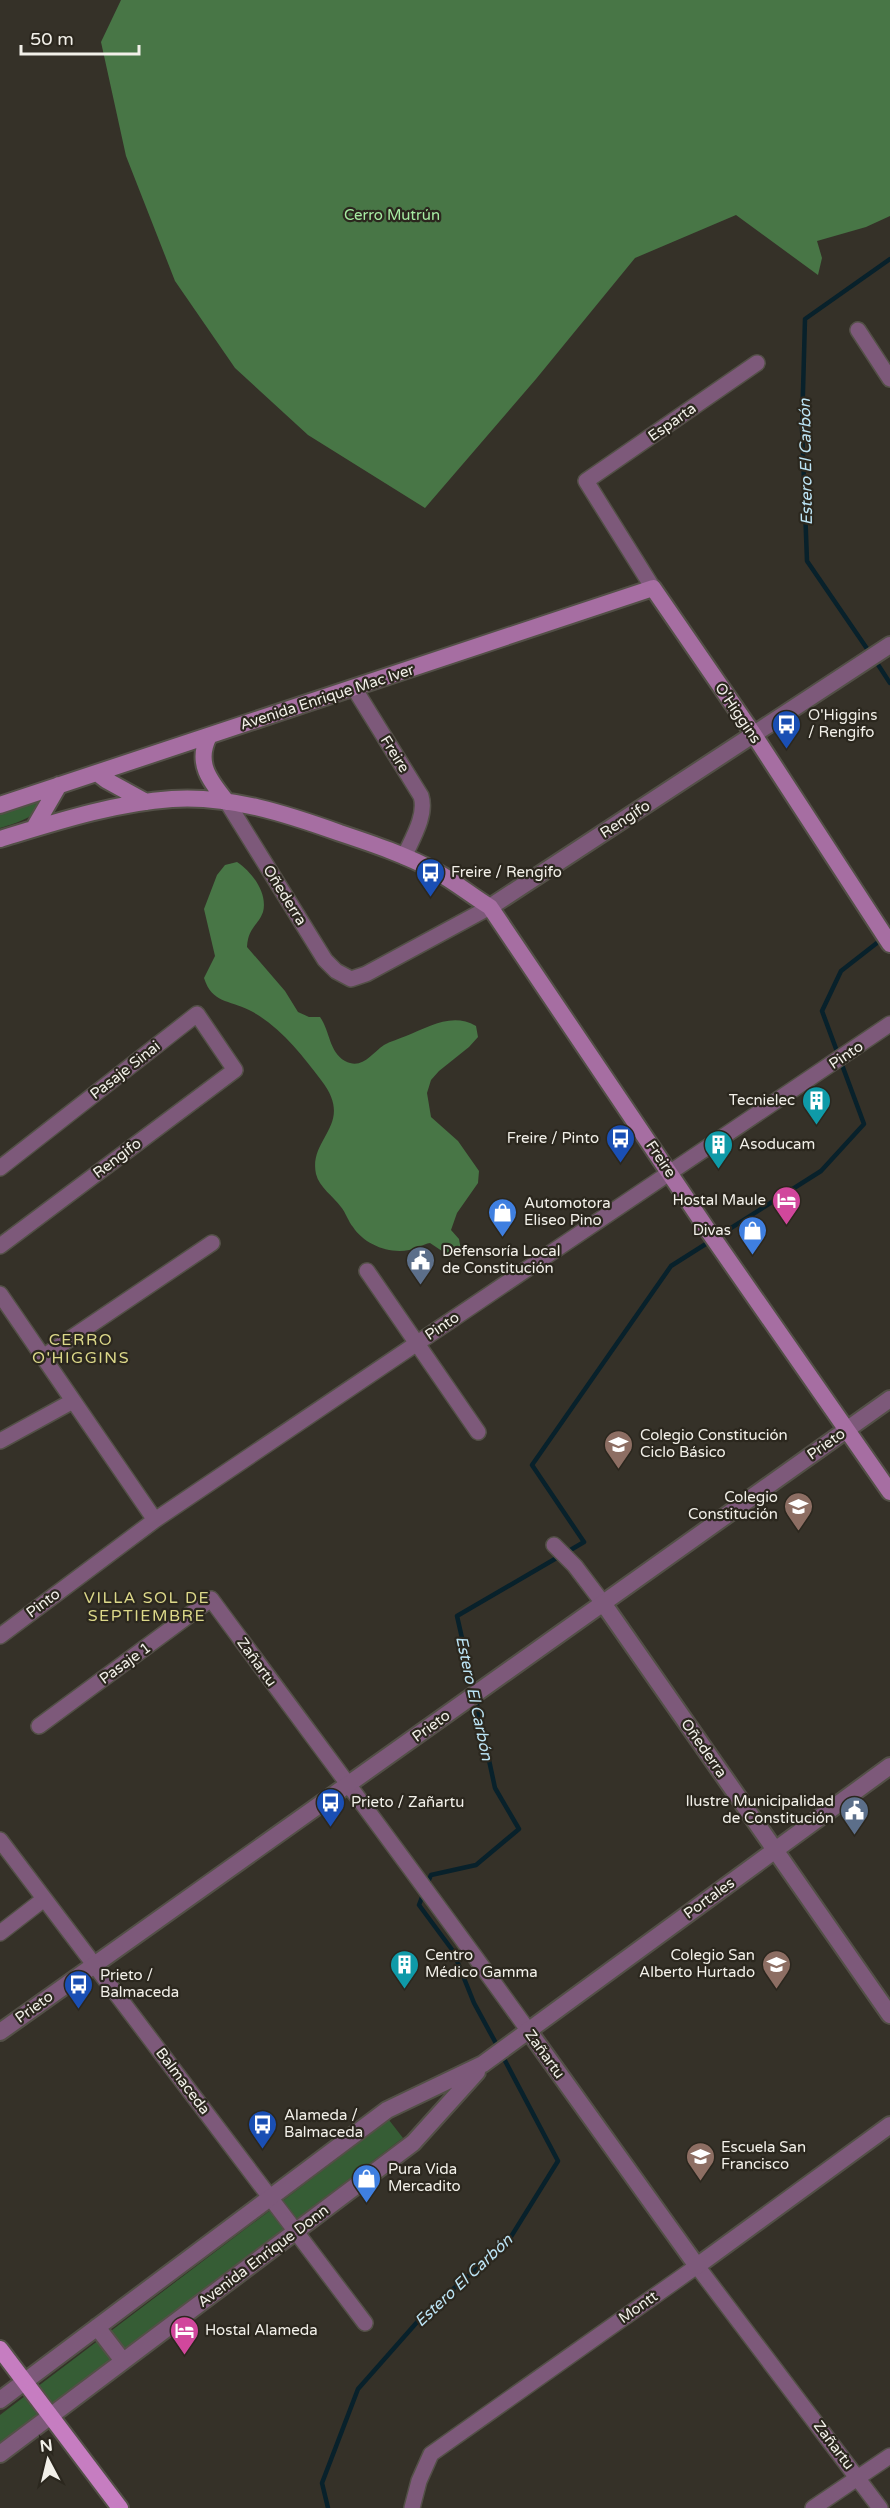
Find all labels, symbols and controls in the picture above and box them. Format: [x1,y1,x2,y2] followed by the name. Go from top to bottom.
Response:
[21,18,140,56] scale bar
[30,28,74,50] text: 50 m
[344,206,440,224] park label: Cerro Mutrún
[795,397,817,526] water label: Estero El Carbón
[645,399,699,445] street label: Esparta
[238,660,416,734] street label: Avenida Enrique Mac Iver
[711,679,765,747] street label: O'Higgins
[808,706,877,741] place label: O'Higgins / Rengifo
[771,708,803,750] bus stop icon: O'Higgins / Rengifo
[377,732,413,776] street label: Freire
[597,796,653,842] street label: Rengifo
[414,856,446,898] bus stop icon: Freire / Rengifo
[259,862,311,928] street label: Oñederra
[451,863,562,881] place label: Freire / Rengifo
[86,1037,164,1103] street label: Pasaje Sinai
[825,1037,867,1073] street label: Pinto
[800,1084,832,1126] building icon: Tecnielec
[729,1091,795,1109] place label: Tecnielec
[604,1122,636,1164] bus stop icon: Freire / Pinto
[702,1128,734,1170] building icon: Asoducam
[507,1129,599,1147] place label: Freire / Pinto
[89,1134,145,1182] street label: Rengifo
[739,1135,815,1153] place label: Asoducam
[642,1137,680,1181] street label: Freire
[771,1184,803,1226] hotel icon: Hostal Maule
[673,1191,766,1209] place label: Hostal Maule
[524,1194,611,1229] place label: Automotora Eliseo Pino
[487,1196,519,1238] shop icon: Automotora Eliseo Pino
[736,1214,768,1256] shop icon: Divas
[693,1221,731,1239] place label: Divas
[442,1242,560,1277] place label: Defensoría Local de Constitución
[405,1244,437,1286] public building icon: Defensoría Local de Constitución
[421,1308,463,1344] street label: Pinto
[32,1330,130,1368] district label: CERRO O'HIGGINS
[803,1424,849,1464] street label: Prieto
[640,1426,788,1461] place label: Colegio Constitución Ciclo Básico
[603,1428,635,1470] school or university icon: Colegio Constitución Ciclo Básico
[688,1488,778,1523] place label: Colegio Constitución
[783,1490,815,1532] school or university icon: Colegio Constitución
[23,1585,63,1621] street label: Pinto
[84,1588,210,1626] district label: VILLA SOL DE SEPTIEMBRE
[233,1634,281,1690] street label: Zañartu
[451,1634,497,1763] water label: Estero El Carbón
[96,1638,154,1688] street label: Pasaje 1
[408,1706,454,1746] street label: Prieto
[677,1715,731,1781] street label: Oñederra
[314,1786,346,1828] bus stop icon: Prieto / Zañartu
[685,1792,834,1827] place label: Ilustre Municipalidad de Constitución
[351,1793,464,1811] place label: Prieto / Zañartu
[839,1794,871,1836] public building icon: Ilustre Municipalidad de Constitución
[680,1874,738,1922] street label: Portales
[425,1946,538,1981] place label: Centro Médico Gamma
[639,1946,755,1981] place label: Colegio San Alberto Hurtado
[388,1948,420,1990] building icon: Centro Médico Gamma
[760,1948,792,1990] school or university icon: Colegio San Alberto Hurtado
[100,1966,179,2001] place label: Prieto / Balmaceda
[63,1968,95,2010] bus stop icon: Prieto / Balmaceda
[11,1987,57,2027] street label: Prieto
[521,2026,569,2082] street label: Zañartu
[152,2044,214,2118] street label: Balmaceda
[284,2106,363,2141] place label: Alameda / Balmaceda
[247,2108,279,2150] bus stop icon: Alameda / Balmaceda
[721,2138,806,2173] place label: Escuela San Francisco
[684,2140,716,2182] school or university icon: Escuela San Francisco
[388,2160,461,2195] place label: Pura Vida Mercadito
[351,2162,383,2204] shop icon: Pura Vida Mercadito
[194,2201,332,2311] street label: Avenida Enrique Donn
[411,2229,518,2331] water label: Estero El Carbón
[615,2287,661,2327] street label: Montt
[168,2314,200,2356] hotel icon: Hostal Alameda
[205,2321,318,2339] place label: Hostal Alameda
[810,2417,858,2473] street label: Zañartu
[18,2430,78,2490] north arrow
[39,2435,54,2457] text: N

